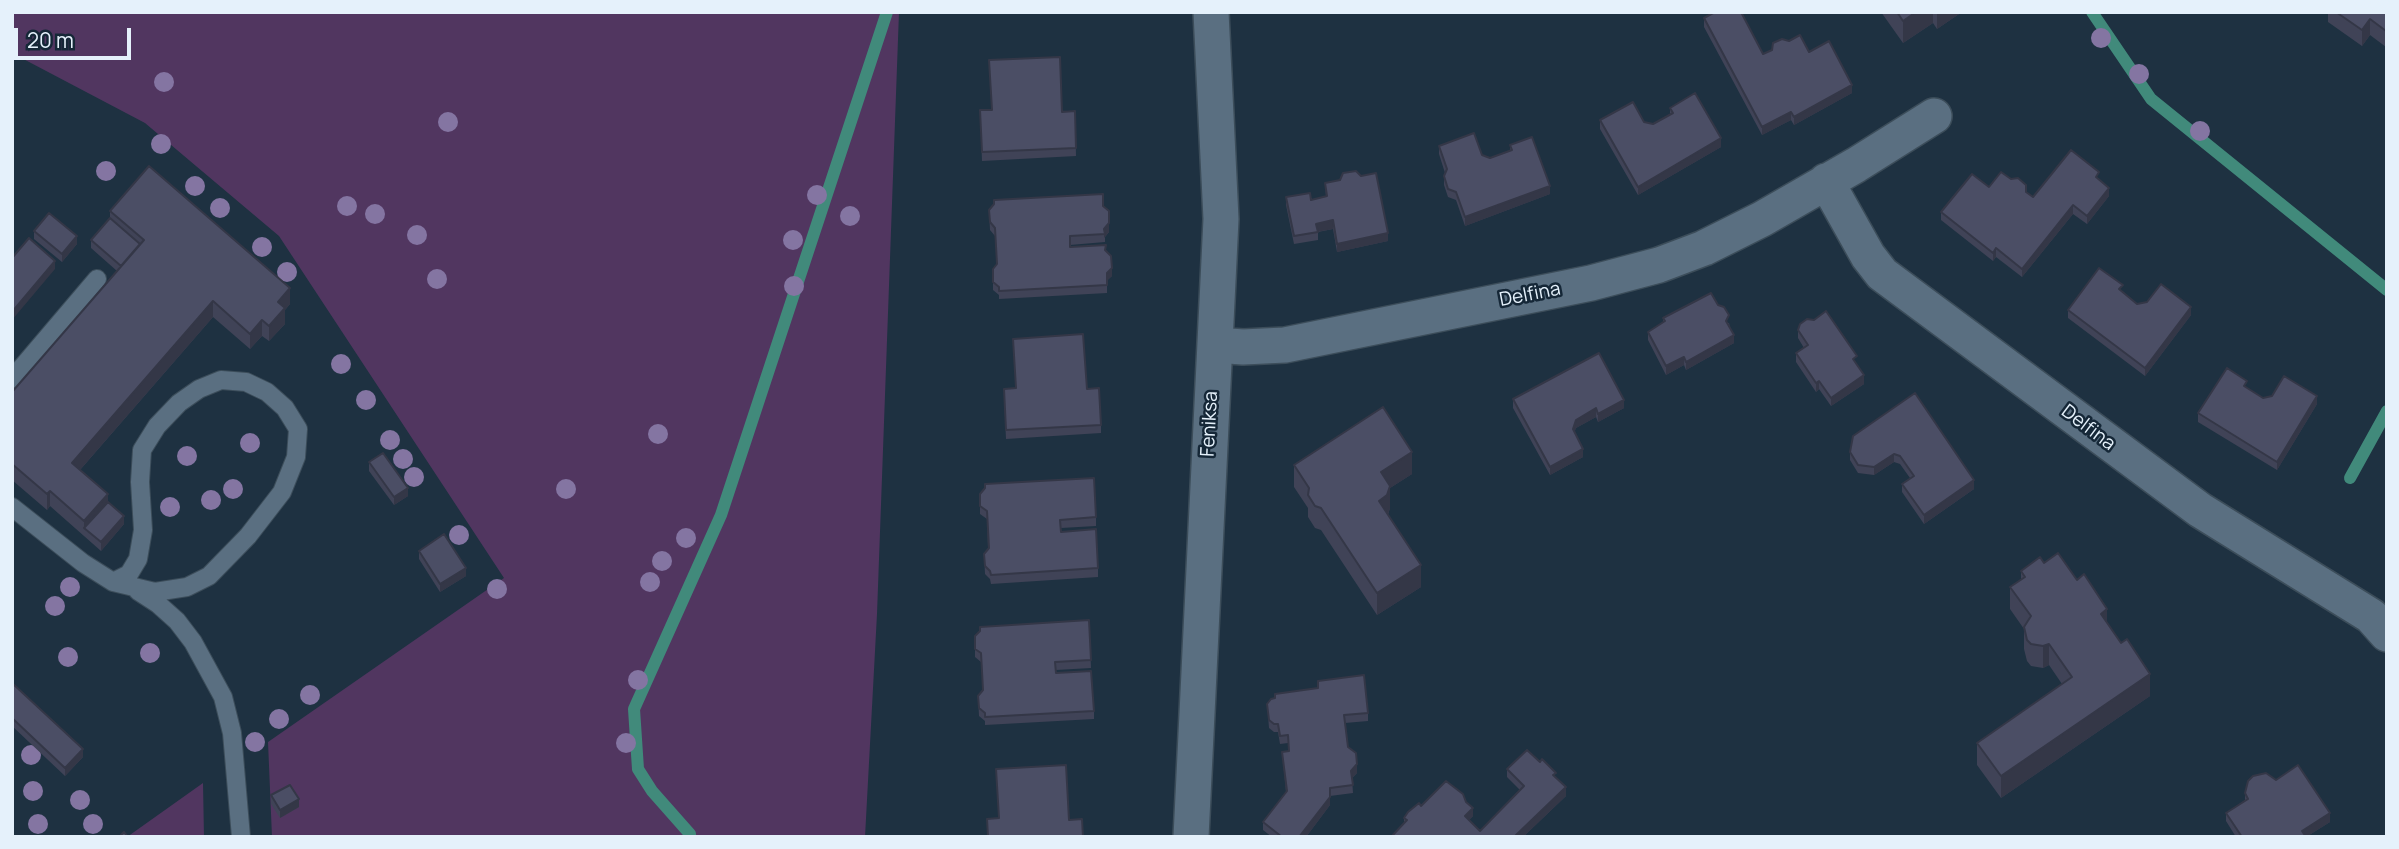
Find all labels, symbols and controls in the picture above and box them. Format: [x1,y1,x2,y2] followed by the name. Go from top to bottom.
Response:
[18,14,135,58] scale bar
[27,26,74,54] text: 20 m
[1498,278,1562,312] street label: Delfina
[1197,391,1223,457] street label: Feniksa
[2057,400,2119,456] street label: Delfina

